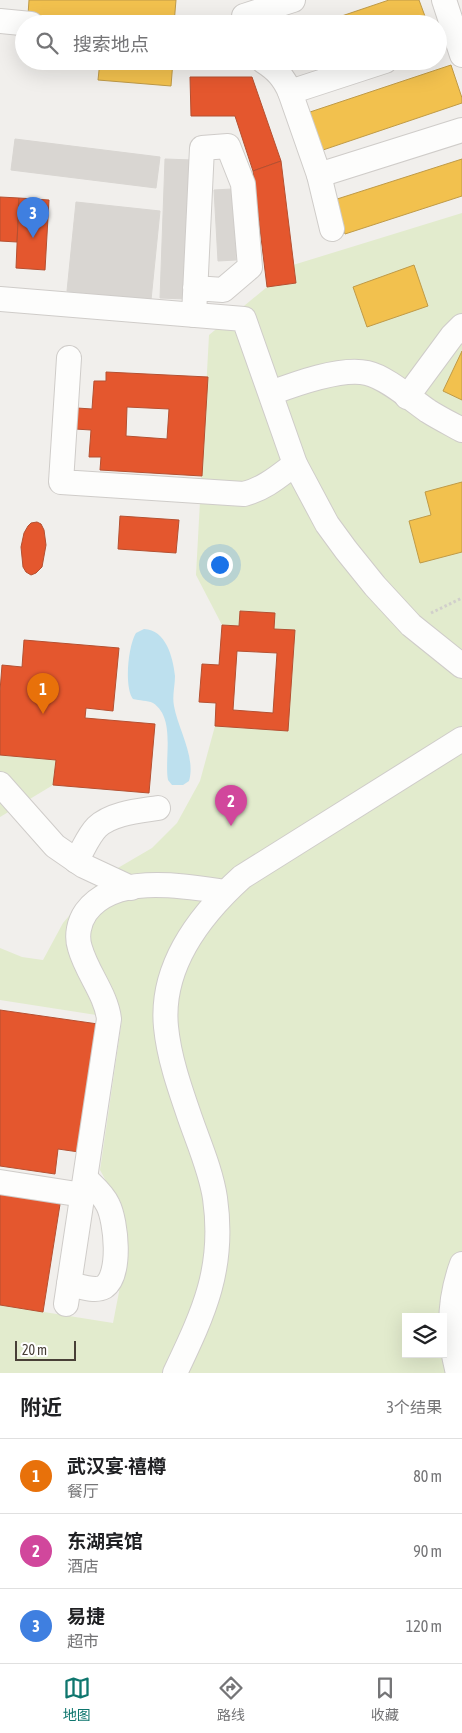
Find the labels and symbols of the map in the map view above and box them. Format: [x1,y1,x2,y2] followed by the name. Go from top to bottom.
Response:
[17,197,49,238] pin: 3
[207,552,233,578] your location
[27,673,59,714] pin: 1
[215,785,247,826] pin: 2
[15,1338,76,1361] scale bar

